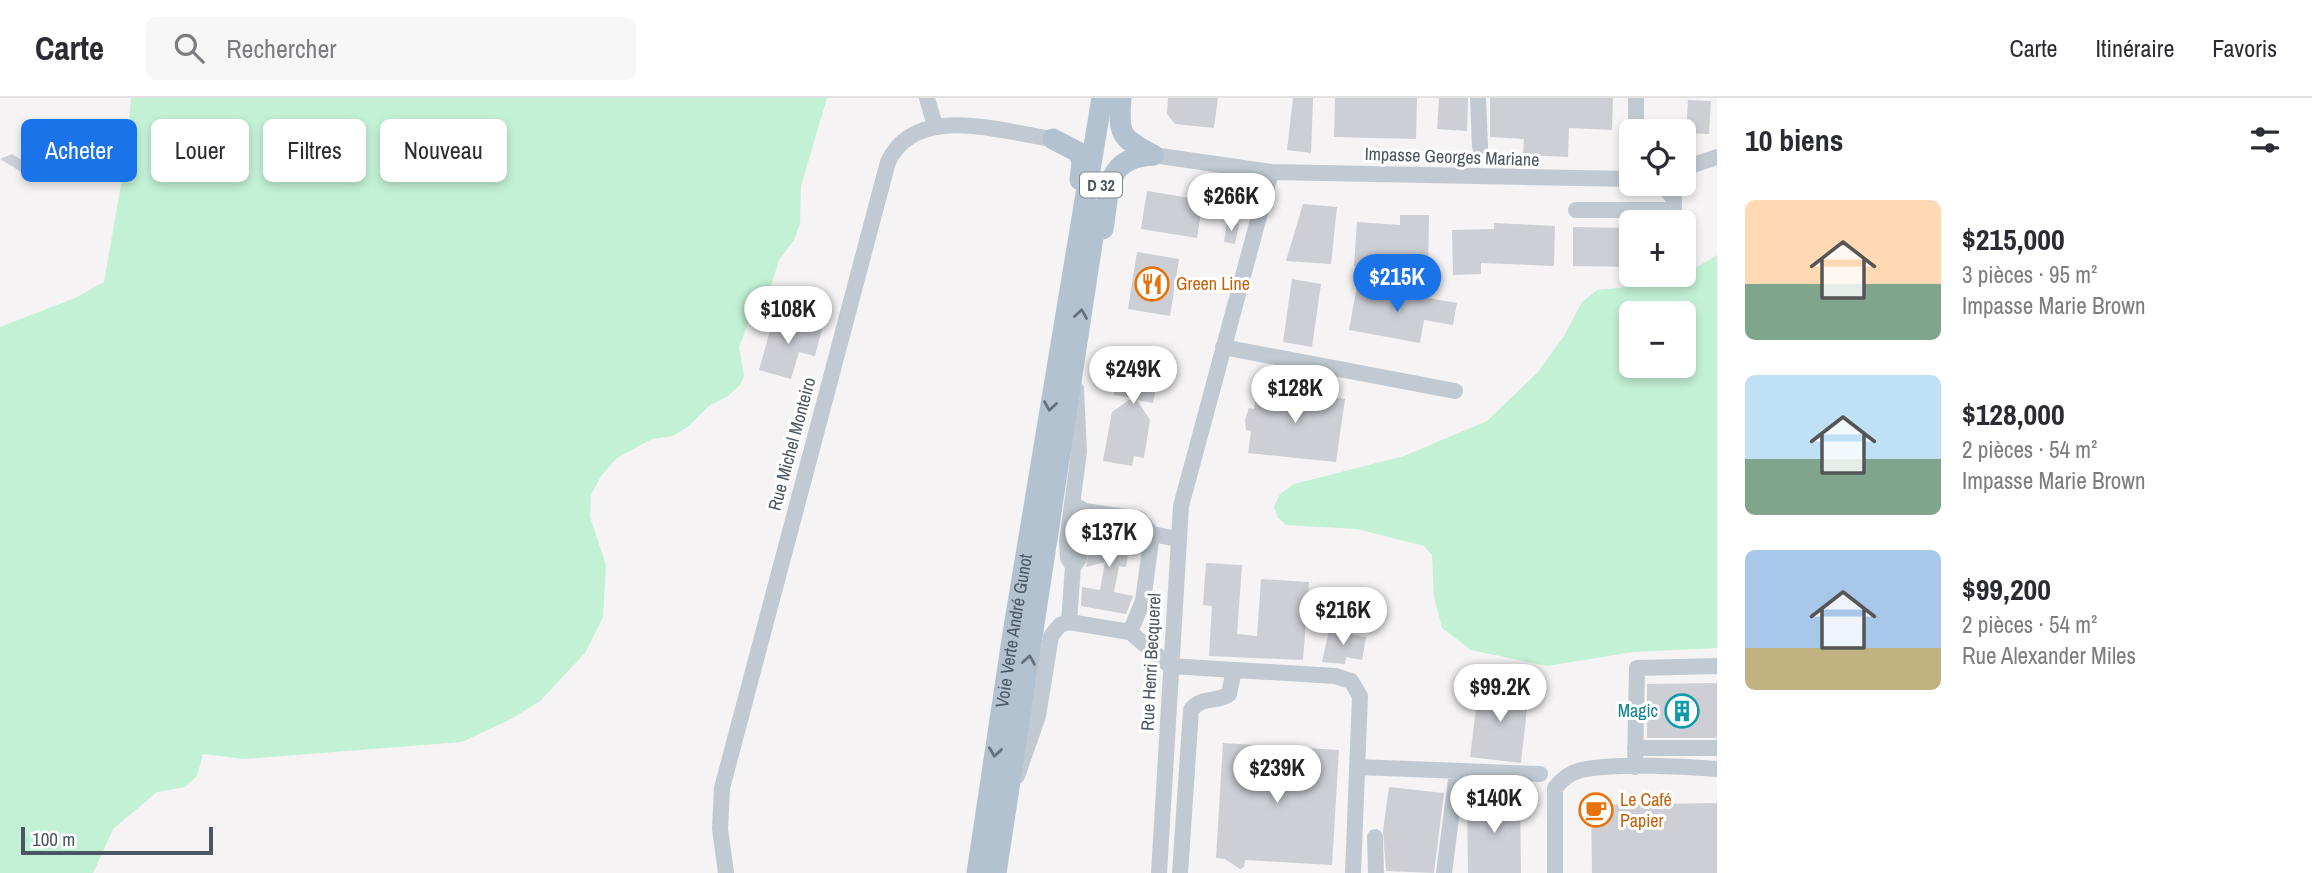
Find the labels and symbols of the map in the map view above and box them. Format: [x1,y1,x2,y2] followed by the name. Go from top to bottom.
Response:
[1364,141,1540,172] street label: Impasse Georges Mariane
[1080,172,1122,198] road number: D 32
[1182,174,1280,233] pin: $266K
[1348,254,1446,314] pin: $215K
[1133,265,1171,303] restaurant icon: Green Line
[1176,271,1250,296] place label: Green Line
[739,286,837,346] pin: $108K
[1074,308,1089,320] one-way arrow
[1084,346,1182,406] pin: $249K
[1246,366,1344,425] pin: $128K
[762,374,821,513] street label: Rue Michel Monteiro
[1043,400,1058,412] one-way arrow
[1060,510,1158,569] pin: $137K
[989,552,1038,709] street label: Voie Verte André Gunot
[1294,588,1392,647] pin: $216K
[1134,593,1167,731] street label: Rue Henri Becquerel
[1021,654,1036,666] one-way arrow
[1443,664,1557,724] pin: $99.2K
[1663,692,1701,730] building icon: Magic
[1618,698,1658,723] place label: Magic
[988,746,1003,758] one-way arrow
[1228,746,1326,805] pin: $239K
[1445,776,1543,835] pin: $140K
[1620,787,1672,833] place label: Le Café Papier
[1577,791,1615,829] cafe icon: Le Café Papier
[21,824,214,856] scale bar

